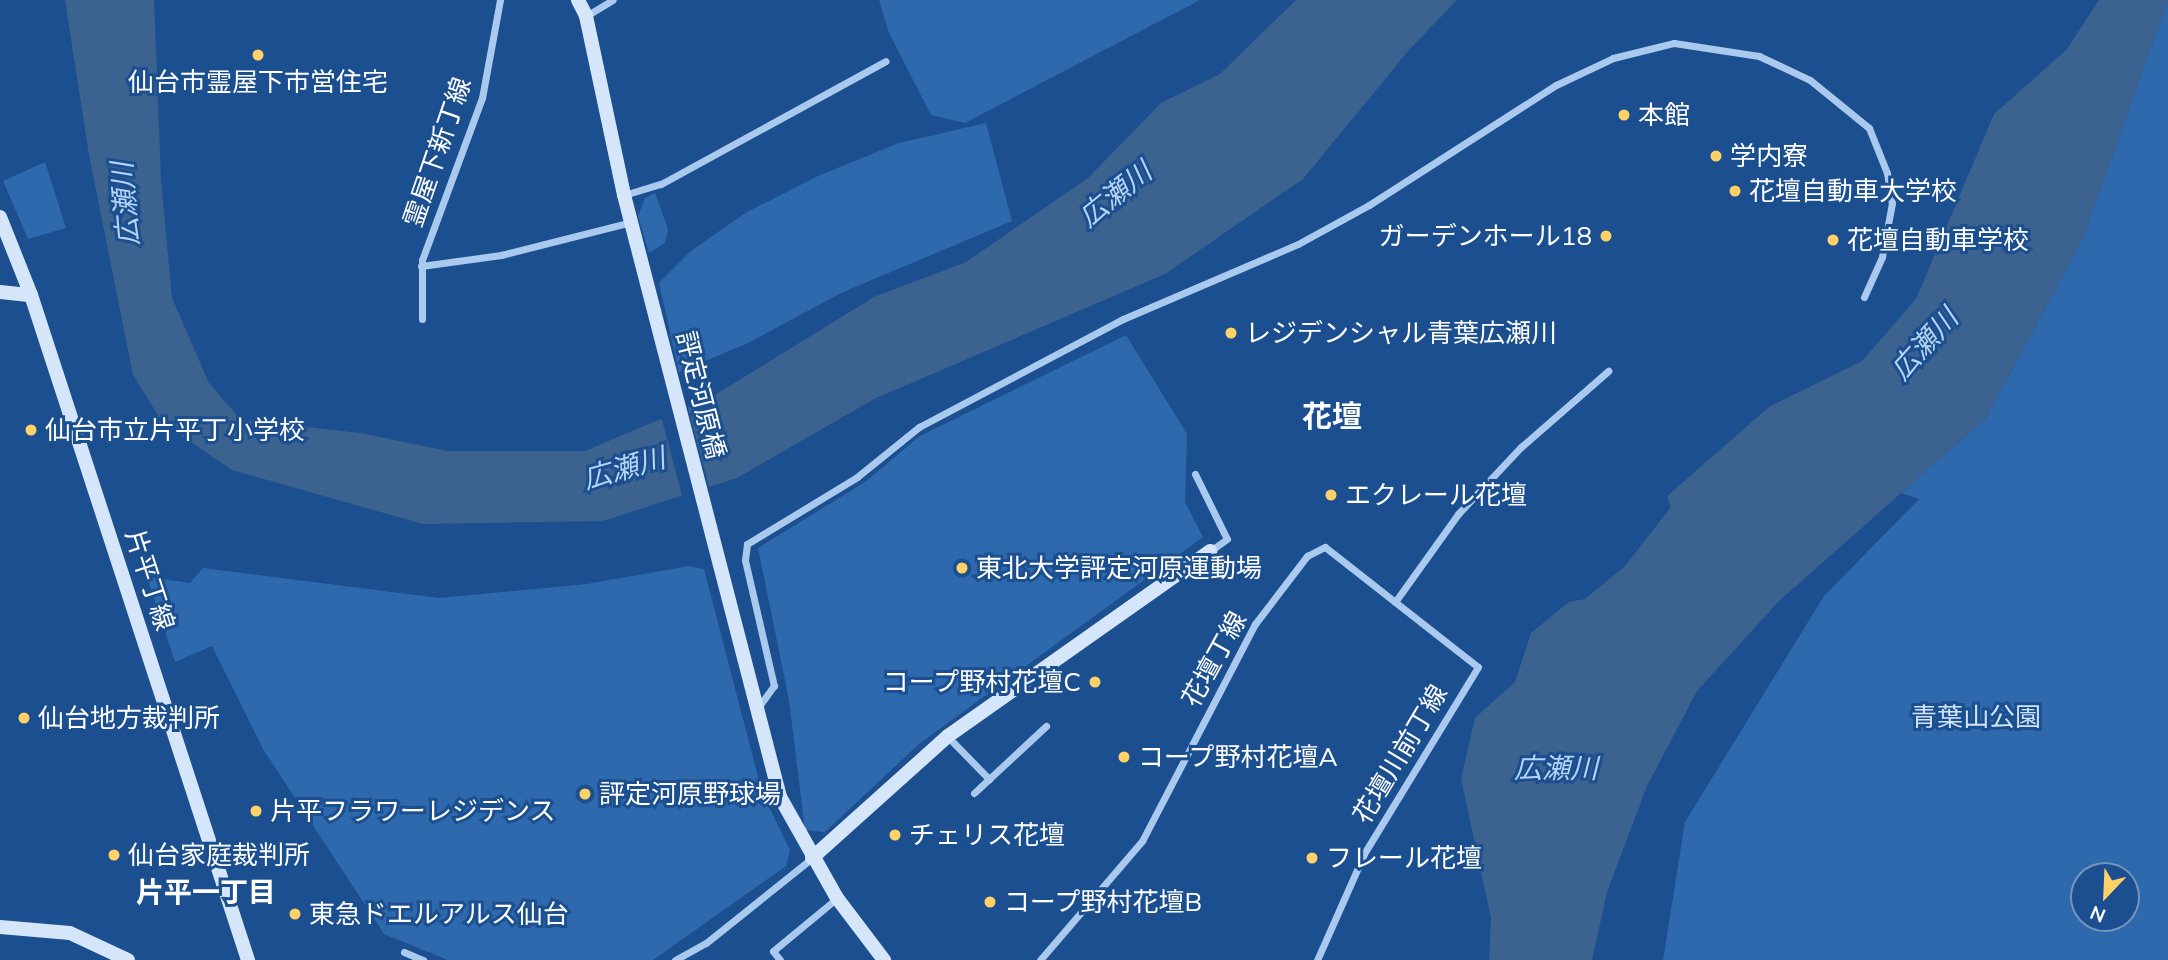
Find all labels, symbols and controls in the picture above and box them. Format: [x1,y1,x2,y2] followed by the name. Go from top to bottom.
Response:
[250,47,266,63] marker: 仙台市霊屋下市営住宅
[128,66,388,98] place label: 仙台市霊屋下市営住宅
[397,73,477,231] street label: 霊屋下新丁線
[1638,99,1690,131] place label: 本館
[1616,107,1632,123] marker: 本館
[1730,140,1808,172] place label: 学内寮
[1708,148,1724,164] marker: 学内寮
[1072,155,1158,233] water label: 広瀬川
[105,161,145,247] water label: 広瀬川
[1749,175,1957,207] place label: 花壇自動車大学校
[1727,183,1743,199] marker: 花壇自動車大学校
[1379,220,1592,252] place label: ガーデンホール18
[1847,224,2029,256] place label: 花壇自動車学校
[1598,228,1614,244] marker: ガーデンホール18
[1825,232,1841,248] marker: 花壇自動車学校
[1883,302,1965,386] water label: 広瀬川
[1245,317,1557,349] place label: レジデンシャル青葉広瀬川
[1223,325,1239,341] marker: レジデンシャル青葉広瀬川
[670,328,732,462] street label: 評定河原橋
[1302,398,1362,434] district label: 花壇
[45,414,305,446] place label: 仙台市立片平丁小学校
[23,422,39,438] marker: 仙台市立片平丁小学校
[579,440,669,496] water label: 広瀬川
[1345,479,1527,511] place label: エクレール花壇
[1323,487,1339,503] marker: エクレール花壇
[119,526,181,634] street label: 片平丁線
[976,552,1262,584] place label: 東北大学評定河原運動場
[954,560,970,576] marker: 東北大学評定河原運動場
[1175,606,1253,712] street label: 花壇丁線
[881,666,1081,698] place label: コープ野村花壇C
[1087,674,1103,690] marker: コープ野村花壇C
[1346,679,1454,829] street label: 花壇川前丁線
[1911,701,2041,733] park label: 青葉山公園
[38,702,220,734] place label: 仙台地方裁判所
[16,710,32,726] marker: 仙台地方裁判所
[1138,741,1339,773] place label: コープ野村花壇A
[1116,749,1132,765] marker: コープ野村花壇A
[1514,751,1598,785] water label: 広瀬川
[599,778,781,810] place label: 評定河原野球場
[577,786,593,802] marker: 評定河原野球場
[270,795,556,827] place label: 片平フラワーレジデンス
[248,803,264,819] marker: 片平フラワーレジデンス
[909,819,1065,851] place label: チェリス花壇
[887,827,903,843] marker: チェリス花壇
[128,839,310,871] place label: 仙台家庭裁判所
[1326,842,1482,874] place label: フレール花壇
[106,847,122,863] marker: 仙台家庭裁判所
[1304,850,1320,866] marker: フレール花壇
[2070,862,2140,932] north arrow
[136,875,276,909] district label: 片平一丁目
[1004,886,1204,918] place label: コープ野村花壇B
[982,894,998,910] marker: コープ野村花壇B
[309,898,569,930] place label: 東急ドエルアルス仙台
[2086,901,2109,928] text: N
[287,906,303,922] marker: 東急ドエルアルス仙台

